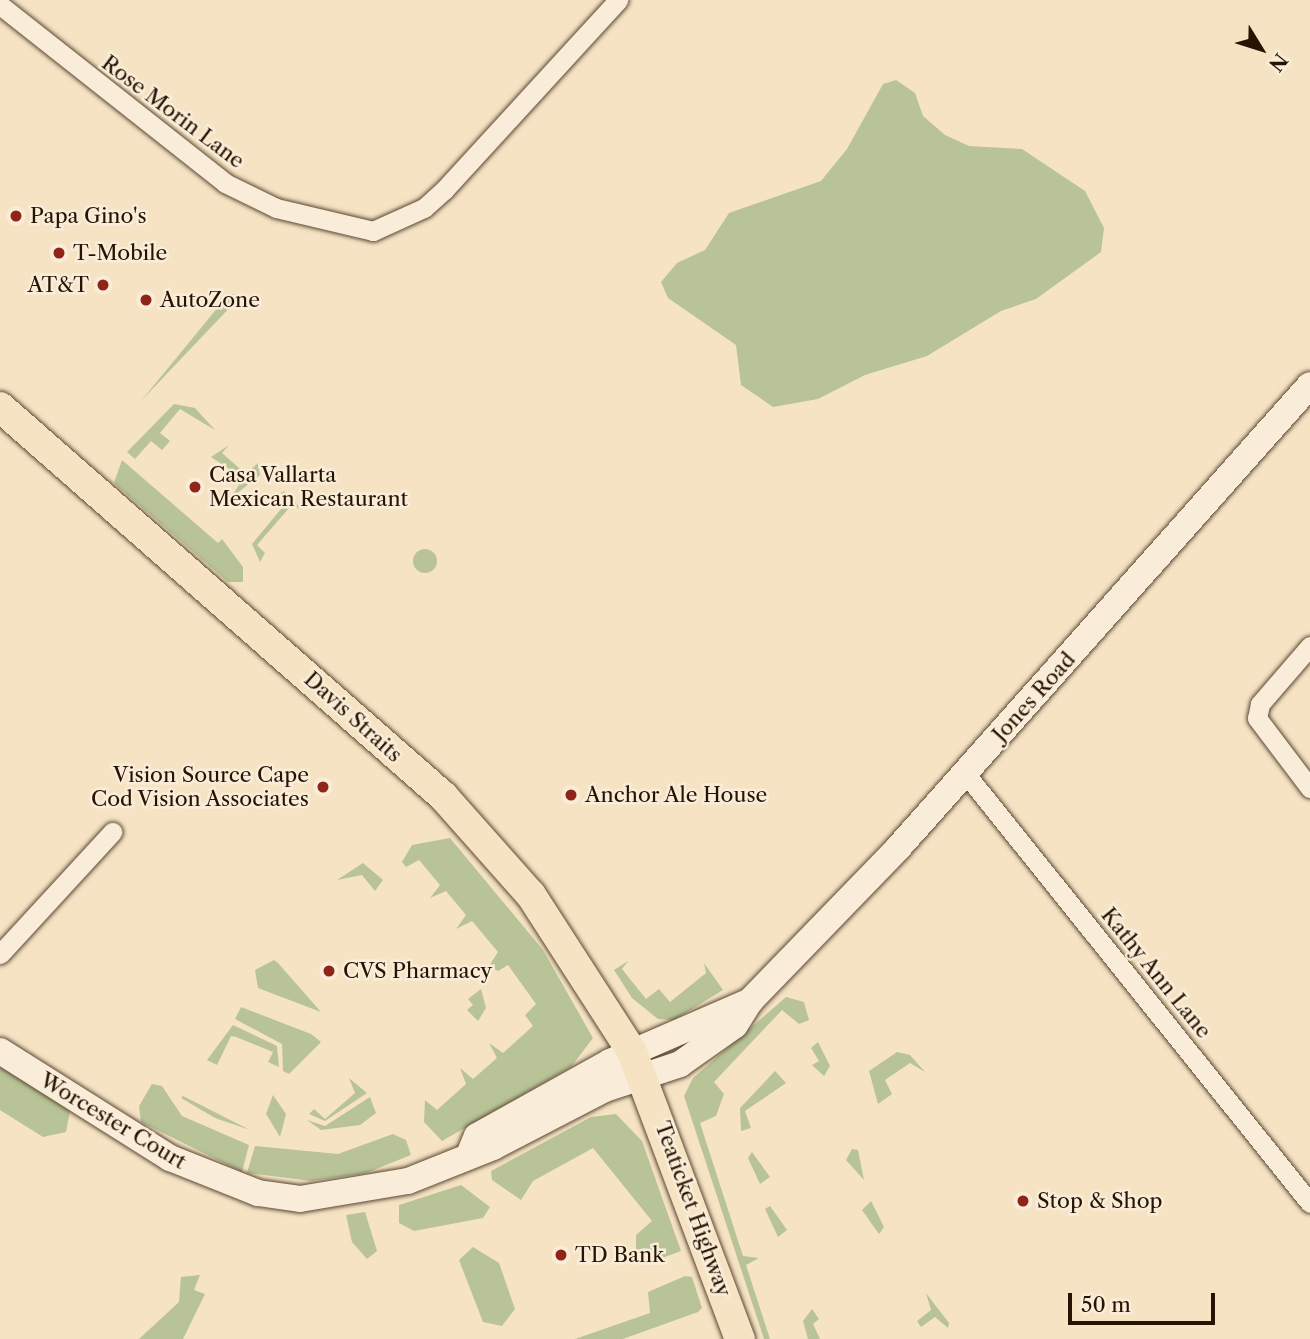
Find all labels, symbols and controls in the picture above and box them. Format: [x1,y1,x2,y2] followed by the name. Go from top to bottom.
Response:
[1226,14,1296,84] north arrow
[1264,49,1292,76] text: N
[97,50,249,174] street label: Rose Morin Lane
[30,203,147,229] place label: Papa Gino's
[8,208,24,224] marker: Papa Gino's
[73,240,167,266] place label: T-Mobile
[51,245,67,261] marker: T-Mobile
[27,272,89,298] place label: AT&T
[95,277,111,293] marker: AT&T
[160,287,260,313] place label: AutoZone
[138,292,154,308] marker: AutoZone
[209,462,408,512] place label: Casa Vallarta Mexican Restaurant
[187,479,203,495] marker: Casa Vallarta Mexican Restaurant
[987,647,1081,747] street label: Jones Road
[299,667,407,767] street label: Davis Straits
[89,762,309,812] place label: Vision Source Cape Cod Vision Associates
[315,779,331,795] marker: Vision Source Cape Cod Vision Associates
[585,782,769,808] place label: Anchor Ale House
[563,787,579,803] marker: Anchor Ale House
[1095,902,1217,1044] street label: Kathy Ann Lane
[343,958,492,984] place label: CVS Pharmacy
[321,963,337,979] marker: CVS Pharmacy
[35,1067,191,1175] street label: Worcester Court
[650,1118,736,1300] street label: Teaticket Highway
[1037,1188,1162,1214] place label: Stop & Shop
[1015,1193,1031,1209] marker: Stop & Shop
[575,1242,664,1268] place label: TD Bank
[553,1247,569,1263] marker: TD Bank
[1072,1280,1219,1324] scale bar
[1081,1292,1131,1317] text: 50 m

